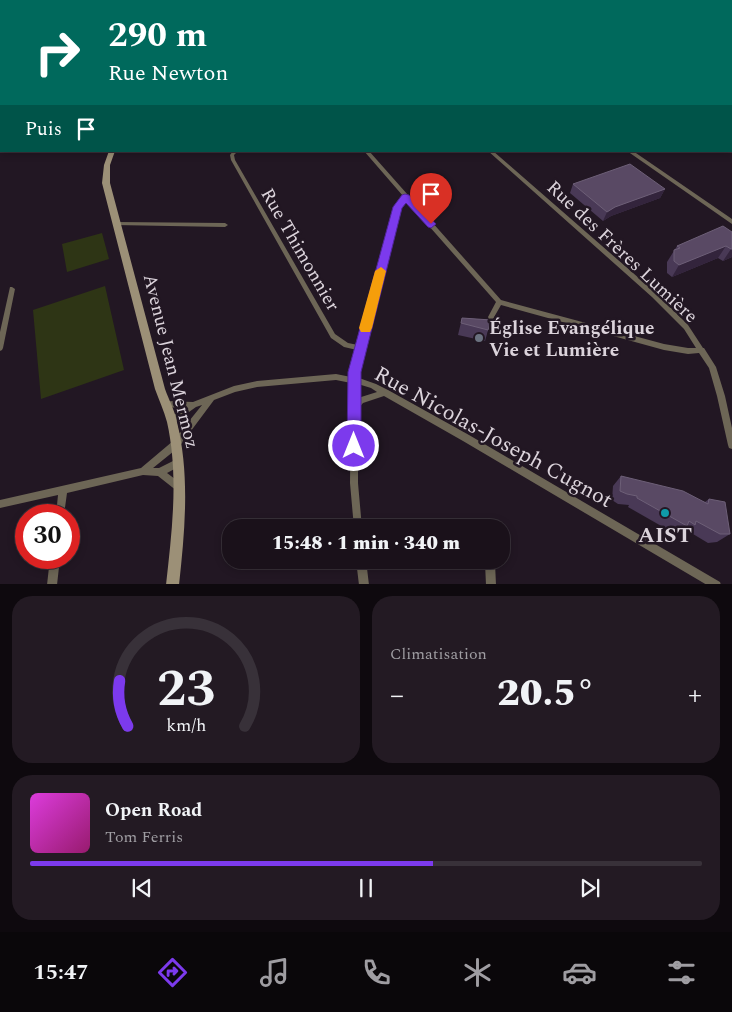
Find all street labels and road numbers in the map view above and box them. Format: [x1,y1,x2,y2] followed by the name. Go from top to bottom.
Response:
[540,174,704,330] street label: Rue des Frères Lumière
[253,183,347,317] street label: Rue Thimonnier
[135,271,206,452] street label: Avenue Jean Mermoz
[368,358,619,517] street label: Rue Nicolas-Joseph Cugnot

